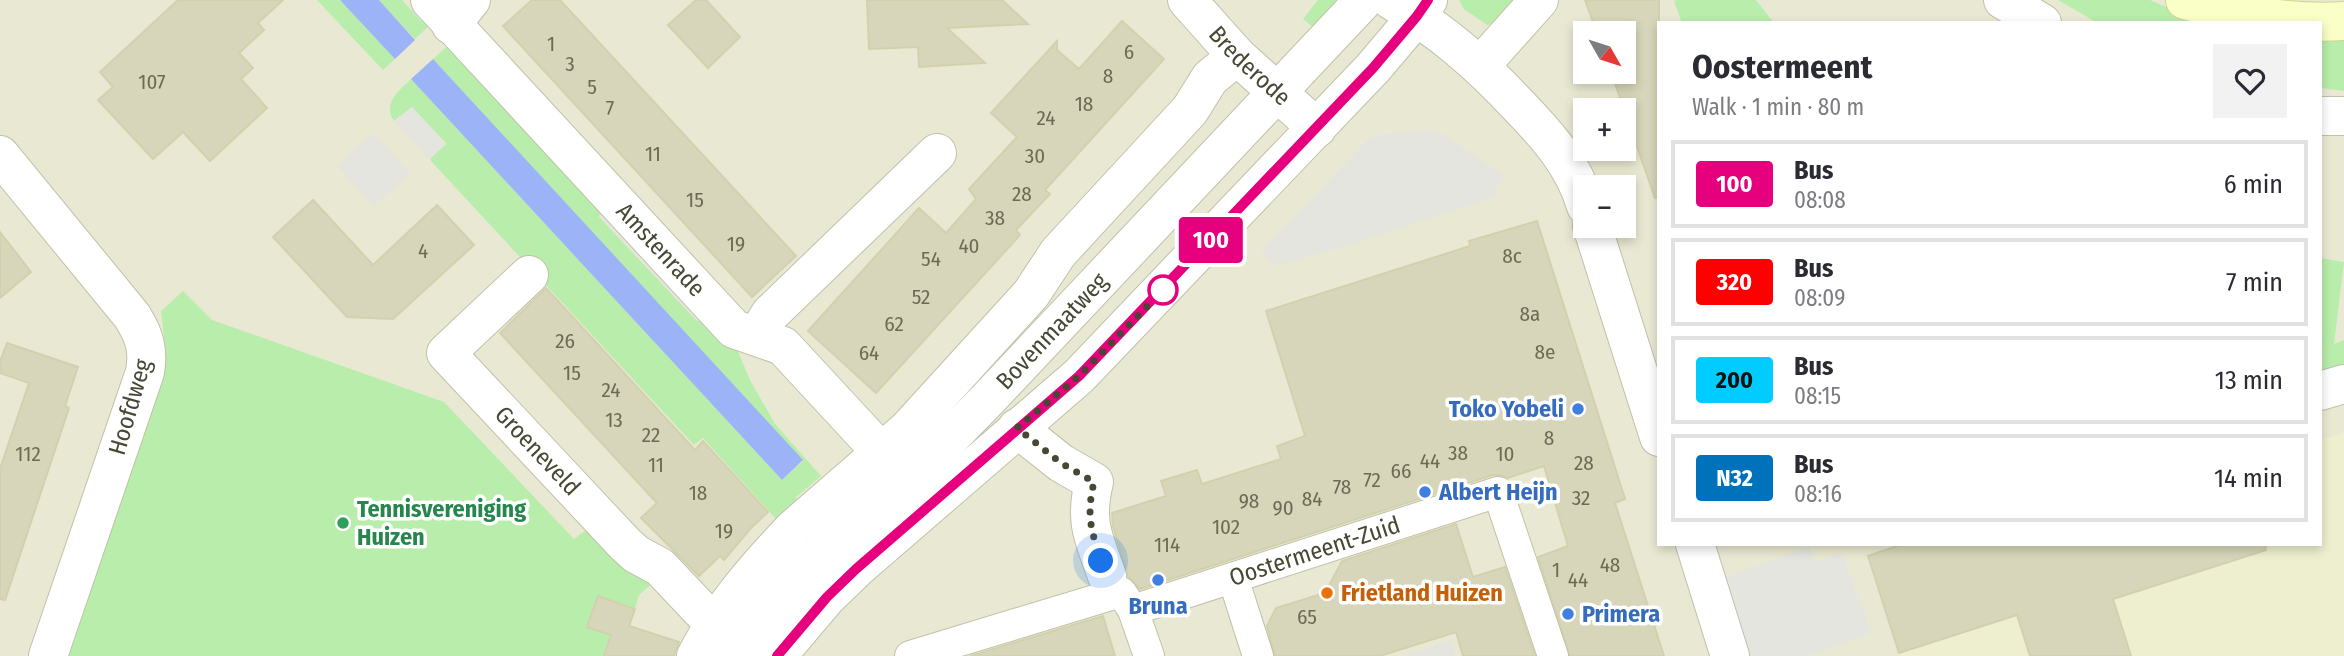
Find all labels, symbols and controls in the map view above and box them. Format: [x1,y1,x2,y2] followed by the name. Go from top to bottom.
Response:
[1203,20,1296,111] street label: Brederode
[1573,21,1636,84] north arrow
[1573,21,1636,238] map controls
[547,31,555,57] house number: 1
[1124,39,1134,65] house number: 6
[2213,44,2287,118] button: heart
[1692,47,1872,87] text: Oostermeent
[565,51,575,77] house number: 3
[1103,63,1113,89] house number: 8
[138,69,166,95] house number: 107
[587,74,597,100] house number: 5
[1075,91,1093,117] house number: 18
[1692,93,1864,121] text: Walk · 1 min · 80 m
[606,95,614,121] house number: 7
[1573,98,1636,161] button: +
[1036,105,1056,131] house number: 24
[645,141,661,167] house number: 11
[1025,143,1045,169] house number: 30
[1794,155,1833,186] text: Bus
[2224,169,2283,200] text: 6 min
[1716,170,1753,198] text: 100
[1573,175,1636,238] button: −
[1012,181,1032,207] house number: 28
[1794,186,1846,214] text: 08:08
[686,187,704,213] house number: 15
[611,197,711,302] street label: Amstenrade
[985,205,1005,231] house number: 38
[1171,217,1251,263] line badge: 100
[1193,226,1229,254] text: 100
[727,231,745,257] house number: 19
[958,233,980,259] house number: 40
[418,238,428,264] house number: 4
[1502,243,1522,269] house number: 8c
[921,246,941,272] house number: 54
[1794,253,1833,284] text: Bus
[991,267,1114,395] street label: Bovenmaatweg
[2226,267,2283,298] text: 7 min
[1717,268,1752,296] text: 320
[1148,275,1178,305] unlabelled marker
[912,284,930,310] house number: 52
[1794,284,1845,312] text: 08:09
[1520,301,1540,327] house number: 8a
[884,311,904,337] house number: 62
[555,328,575,354] house number: 26
[1535,339,1555,365] house number: 8e
[859,340,879,366] house number: 64
[1794,351,1833,382] text: Bus
[103,355,157,458] street label: Hoofdweg
[563,360,581,386] house number: 15
[2215,365,2283,396] text: 13 min
[1716,366,1753,394] text: 200
[601,377,621,403] house number: 24
[1794,382,1841,410] text: 08:15
[1449,395,1564,423] place label: Toko Yobeli
[489,400,586,501] street label: Groeneveld
[1570,401,1586,417] marker: Toko Yobeli
[605,407,623,433] house number: 13
[642,422,660,448] house number: 22
[1544,425,1554,451] house number: 8
[1448,440,1468,466] house number: 38
[15,441,41,467] house number: 112
[1495,441,1515,467] house number: 10
[1420,448,1440,474] house number: 44
[1794,449,1833,480] text: Bus
[1574,450,1594,476] house number: 28
[648,452,664,478] house number: 11
[1391,458,1411,484] house number: 66
[2214,463,2283,494] text: 14 min
[1716,464,1753,492] text: N32
[1363,467,1381,493] house number: 72
[1333,474,1351,500] house number: 78
[1438,478,1558,506] place label: Albert Heijn
[689,480,707,506] house number: 18
[1794,480,1842,508] text: 08:16
[1417,484,1433,500] marker: Albert Heijn
[1572,485,1590,511] house number: 32
[1302,486,1322,512] house number: 84
[1239,488,1259,514] house number: 98
[357,495,526,551] place label: Tennisvereniging Huizen
[1272,495,1294,521] house number: 90
[1226,511,1404,592] street label: Oostermeent-Zuid
[1212,514,1240,540] house number: 102
[335,515,351,531] marker: Tennisvereniging Huizen
[715,518,733,544] house number: 19
[1154,532,1180,558] house number: 114
[1083,543,1118,578] your location
[1600,552,1620,578] house number: 48
[1552,557,1560,583] house number: 1
[1568,567,1588,593] house number: 44
[1150,572,1166,588] marker: Bruna
[1341,579,1503,607] place label: Frietland Huizen
[1319,585,1335,601] marker: Frietland Huizen
[1128,592,1188,620] place label: Bruna
[1582,600,1660,628] place label: Primera
[1297,604,1317,630] house number: 65
[1560,606,1576,622] marker: Primera

